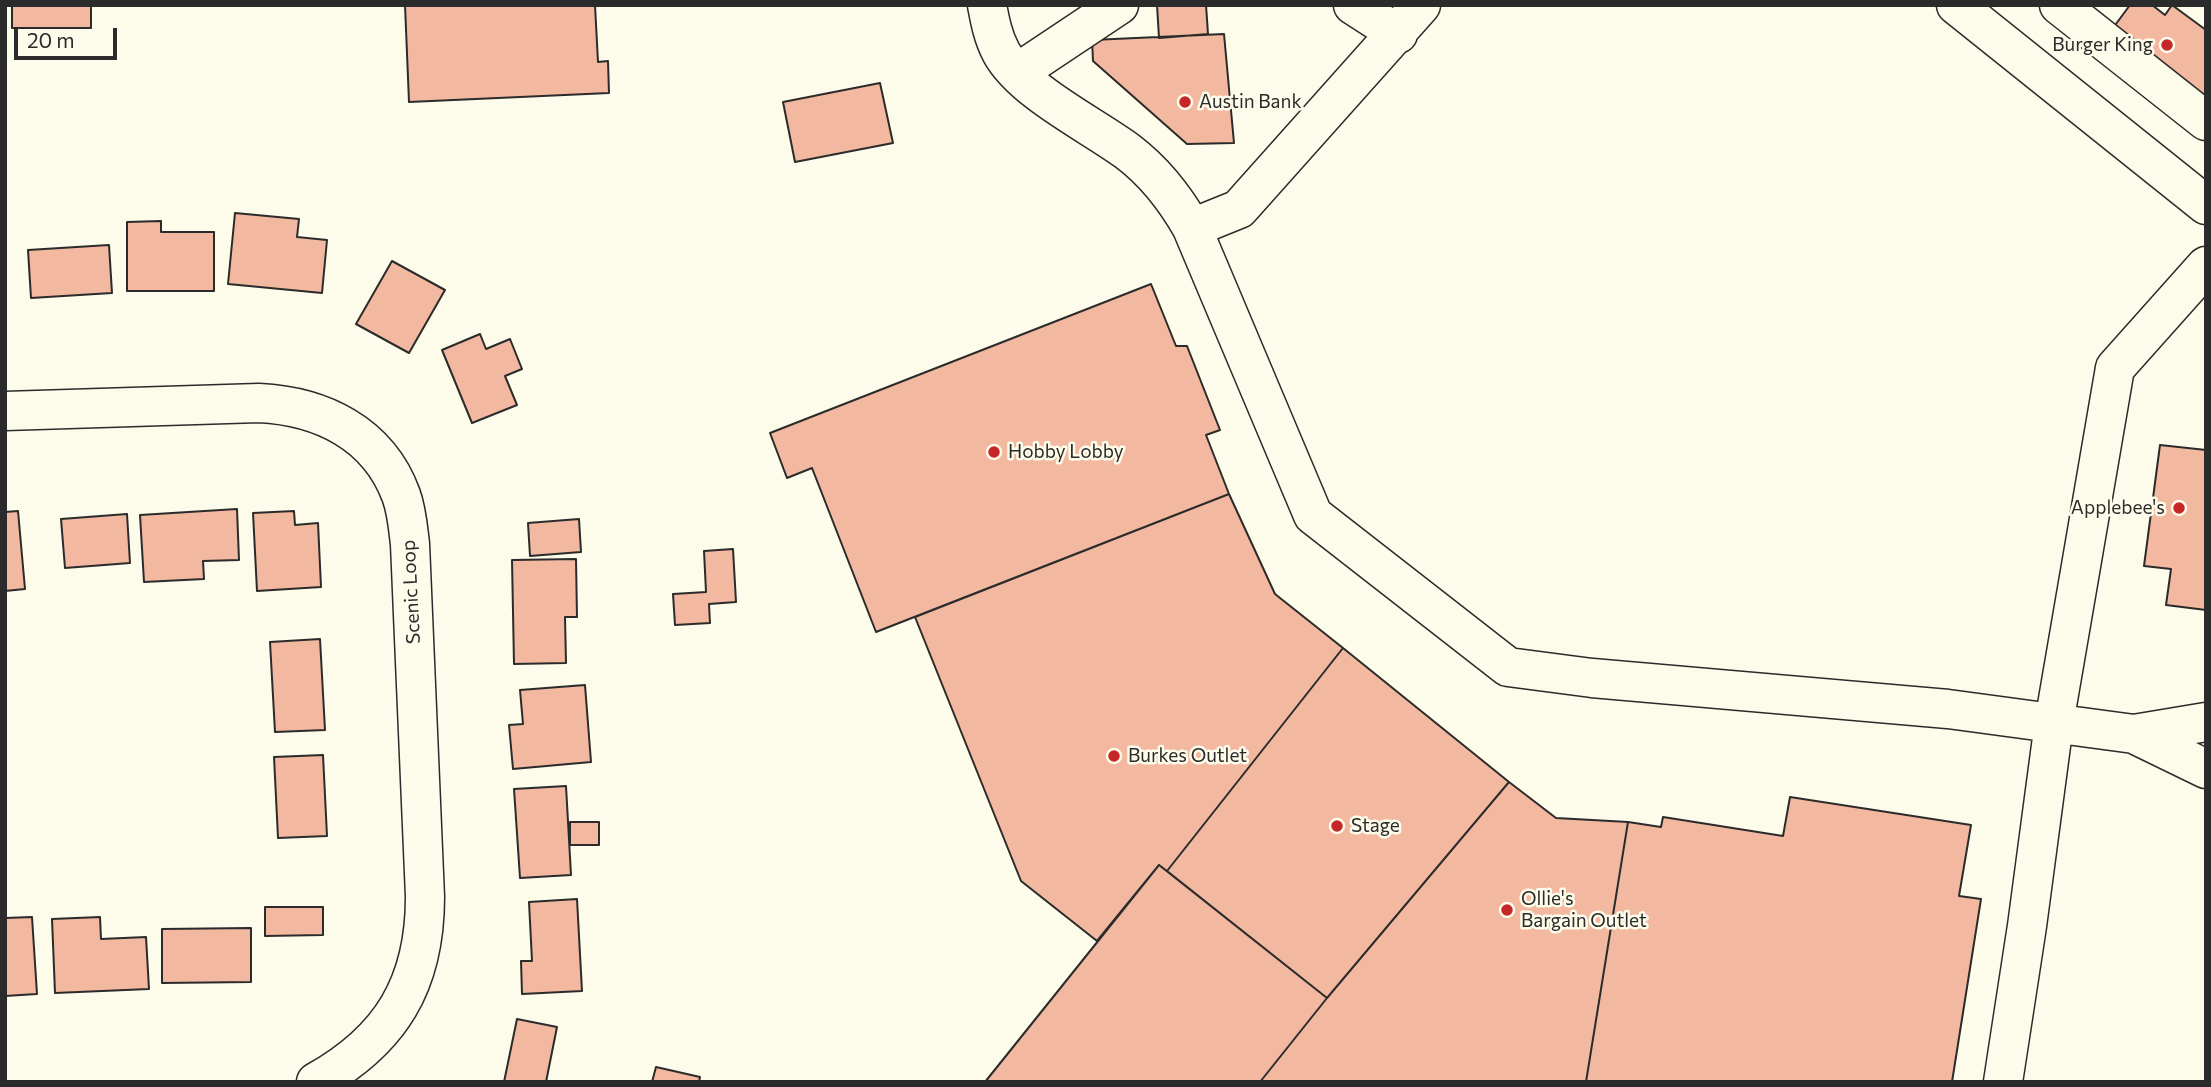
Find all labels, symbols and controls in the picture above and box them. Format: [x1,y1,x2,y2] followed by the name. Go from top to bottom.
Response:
[18,14,121,58] scale bar
[27,27,75,52] text: 20 m
[2052,34,2153,56] place label: Burger King
[2159,37,2175,53] marker: Burger King
[1199,91,1302,113] place label: Austin Bank
[1177,94,1193,110] marker: Austin Bank
[1008,441,1124,463] place label: Hobby Lobby
[986,444,1002,460] marker: Hobby Lobby
[2071,497,2165,519] place label: Applebee's
[2171,500,2187,516] marker: Applebee's
[397,539,425,645] street label: Scenic Loop
[1128,745,1247,767] place label: Burkes Outlet
[1106,748,1122,764] marker: Burkes Outlet
[1351,815,1400,837] place label: Stage
[1329,818,1345,834] marker: Stage
[1521,888,1647,932] place label: Ollie's Bargain Outlet
[1499,902,1515,918] marker: Ollie's Bargain Outlet

